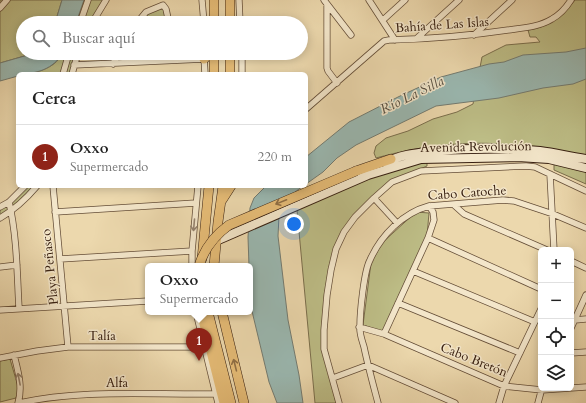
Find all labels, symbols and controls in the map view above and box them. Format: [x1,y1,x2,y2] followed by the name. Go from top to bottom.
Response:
[394,13,490,37] street label: Bahía de Las Islas
[16,16,308,60] search box
[30,27,52,49] icon: search
[62,28,135,48] text: Buscar aquí
[377,71,447,119] water label: Río La Silla
[32,87,76,110] text: Cerca
[420,137,533,157] street label: Avenida Revolución
[70,138,108,158] text: Oxxo
[42,148,48,166] text: 1
[258,148,292,166] text: 220 m
[70,158,148,176] text: Supermercado
[427,181,507,205] street label: Cabo Catoche
[276,199,288,207] one-way arrow
[284,214,304,234] your location
[190,218,198,231] one-way arrow
[37,228,63,306] street label: Playa Peñasco
[538,247,574,391] map controls
[538,247,574,283] button: +
[145,263,253,315] popup
[160,270,198,290] text: Oxxo
[538,283,574,319] button: −
[160,290,238,308] text: Supermercado
[538,319,574,355] button: locate
[88,327,116,345] street label: Talía
[186,328,212,361] pin: 1
[438,338,511,382] street label: Cabo Bretón
[538,355,574,391] button: layers
[230,359,238,372] one-way arrow
[15,373,23,386] one-way arrow
[106,374,128,392] street label: Alfa

